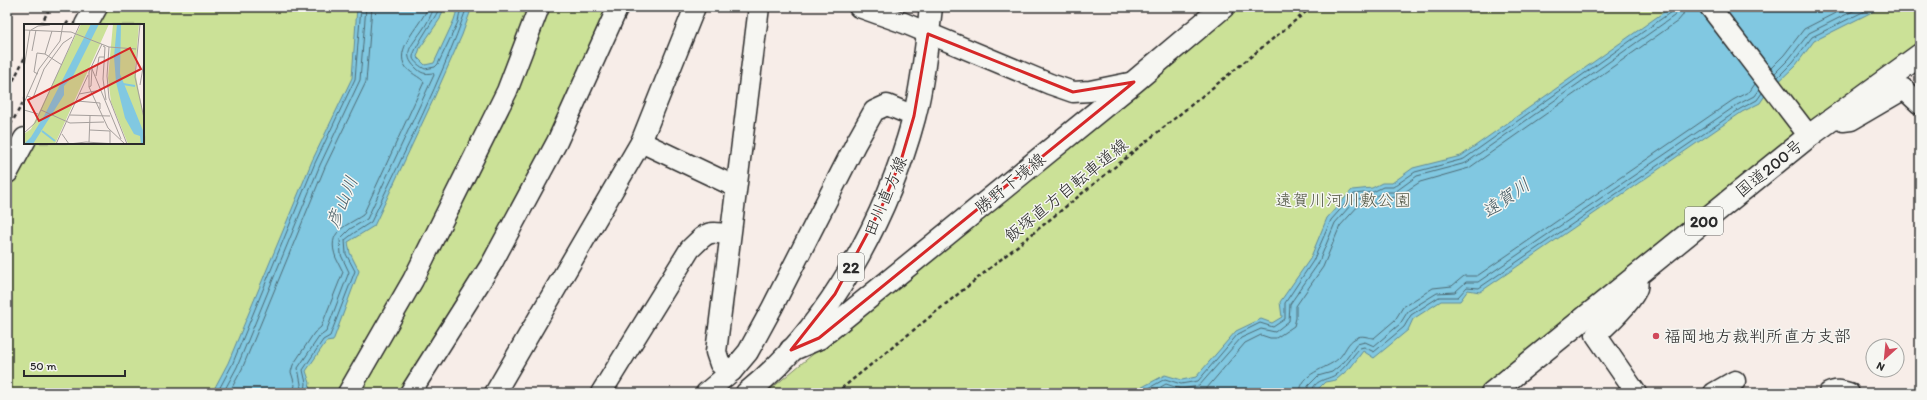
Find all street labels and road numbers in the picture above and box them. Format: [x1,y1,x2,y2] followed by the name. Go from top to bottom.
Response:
[1000,134,1132,246] street label: 飯塚直方自転車道線
[1731,135,1807,201] street label: 国道200号
[971,148,1049,218] street label: 勝野下境線
[859,153,911,239] street label: 田川直方線
[1685,207,1723,235] road number: 200
[838,253,864,281] road number: 22

